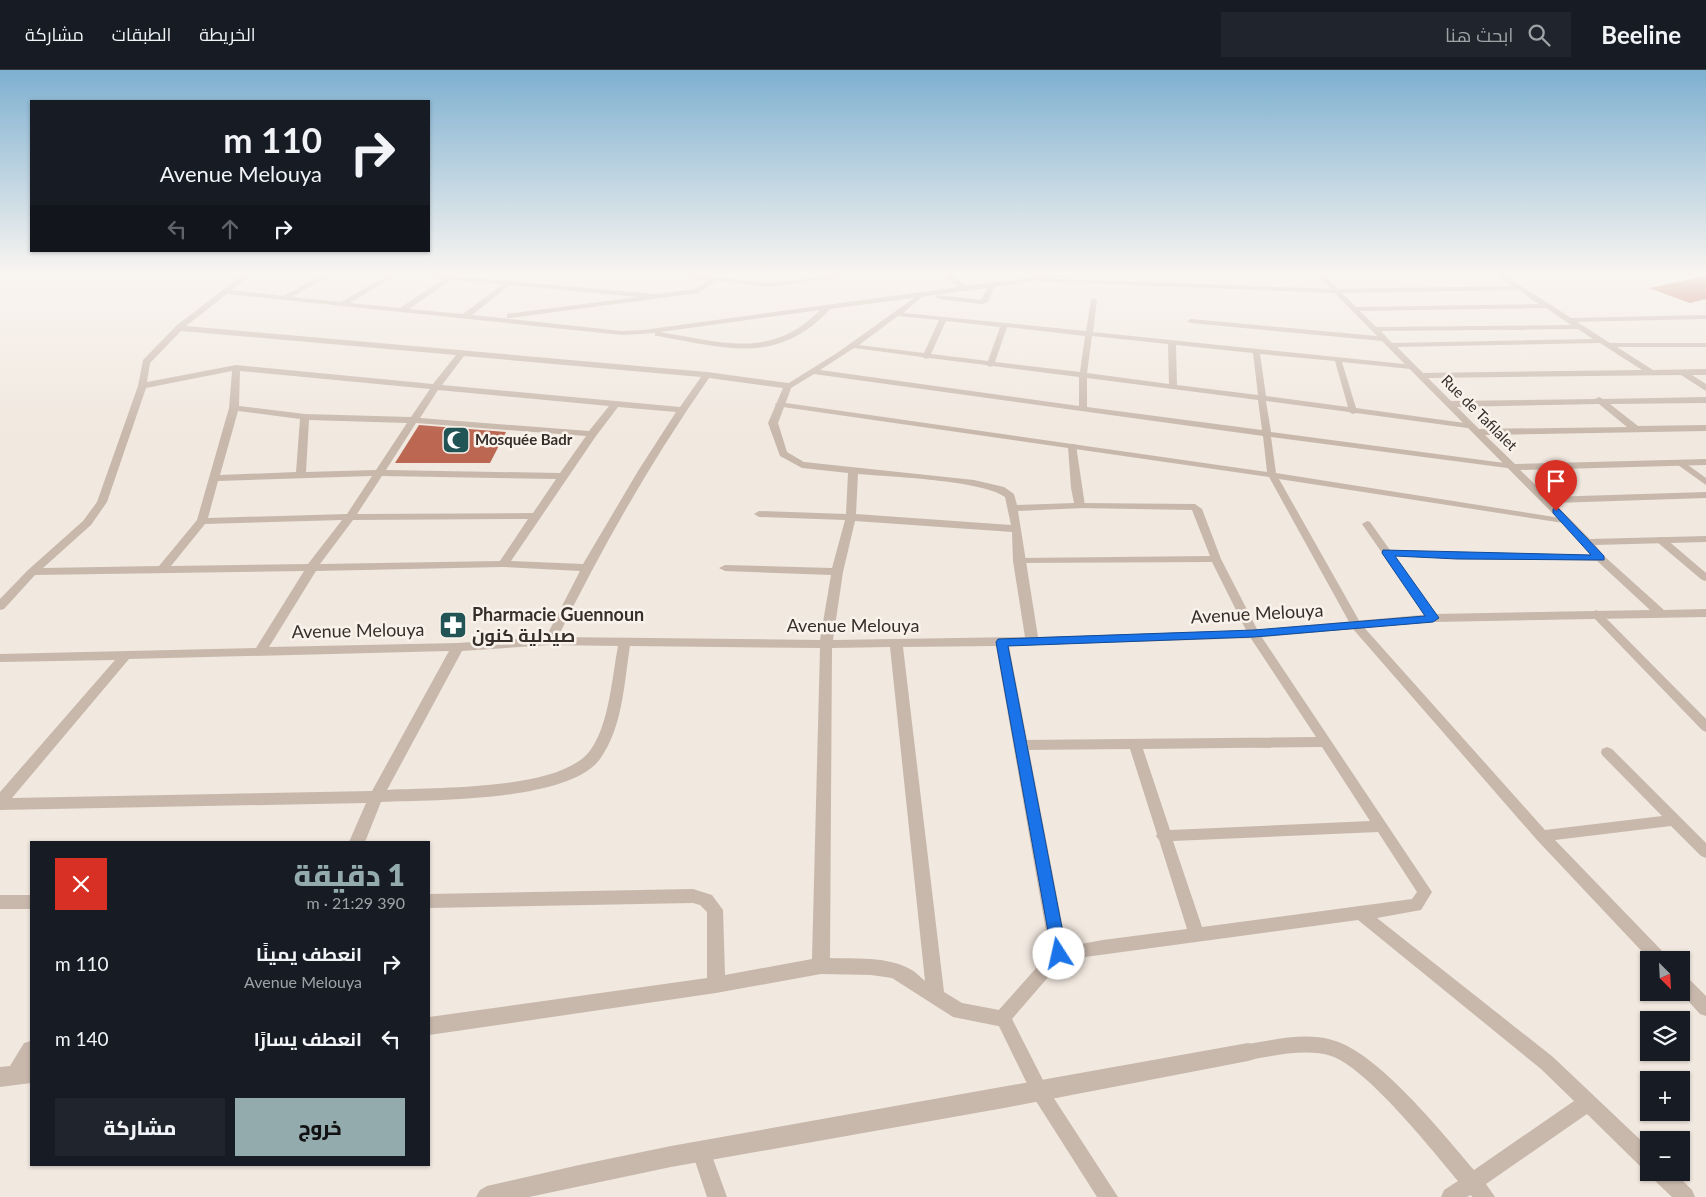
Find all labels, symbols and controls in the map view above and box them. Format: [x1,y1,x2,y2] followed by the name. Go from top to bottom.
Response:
[1221,12,1571,57] search box
[1601,20,1681,49] text: Beeline
[1525,21,1553,49] icon: search
[25,23,84,45] text: مشاركة
[112,23,171,45] text: الطبقات
[199,23,256,45] text: الخريطة
[1445,23,1513,46] text: ابحث هنا
[223,118,322,160] text: 110 m
[340,120,405,185] icon: right
[160,160,322,187] text: Avenue Melouya
[163,215,191,243] icon: left
[216,215,244,243] icon: ahead
[269,215,297,243] icon: right
[1438,371,1522,454] street label: Rue de Tafilalet
[441,425,471,455] mosque icon: Mosquée Badr
[475,430,573,448] place label: Mosquée Badr
[1535,460,1577,511] pin
[1542,467,1570,495] icon: arrive
[1190,599,1324,627] street label: Avenue Melouya
[472,603,644,647] place label: Pharmacie Guennoun صيدلية كنون
[438,610,468,640] pharmacy icon: Pharmacie Guennoun صيدلية كنون
[787,614,919,636] street label: Avenue Melouya
[291,618,425,642] street label: Avenue Melouya
[294,856,405,892] text: 1 دقيقة
[55,858,107,910] button: close
[306,893,405,912] text: 390 m · 21:29
[1032,927,1084,979] position arrow
[256,942,362,965] text: انعطف يمينًا
[377,950,405,978] icon: right
[1640,951,1690,1001] north arrow
[1640,951,1690,1181] map controls
[55,952,109,975] text: 110 m
[244,972,362,991] text: Avenue Melouya
[1640,1011,1690,1061] button: layers
[377,1025,405,1053] icon: left
[55,1027,109,1050] text: 140 m
[254,1027,362,1050] text: انعطف يسارًا
[1640,1071,1690,1121] button: +
[55,1098,225,1156] button: مشاركة
[235,1098,405,1156] button: خروج
[1640,1131,1690,1181] button: −

